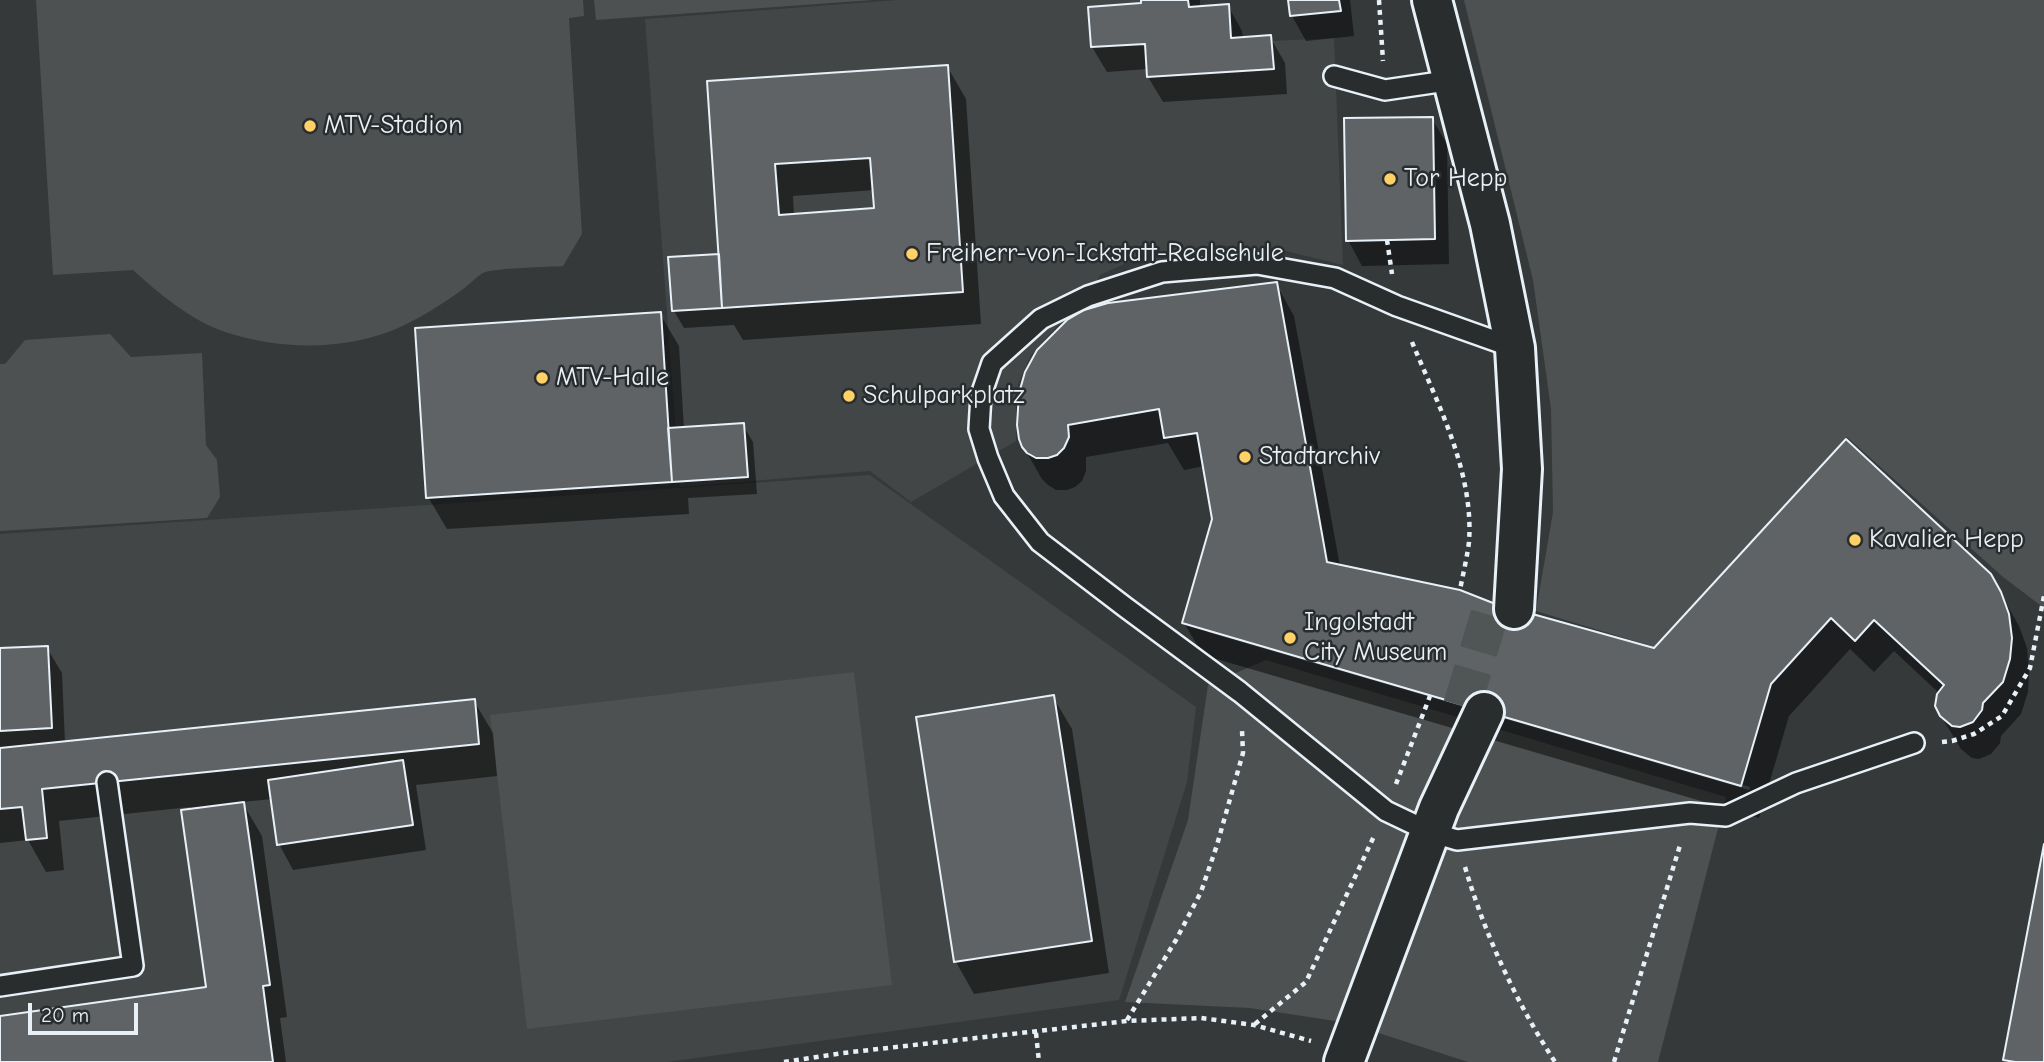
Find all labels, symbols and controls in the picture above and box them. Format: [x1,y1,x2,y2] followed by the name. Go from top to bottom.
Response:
[324,110,463,142] place label: MTV-Stadion
[302,118,318,134] marker: MTV-Stadion
[1404,163,1507,195] place label: Tor Hepp
[1382,171,1398,187] marker: Tor Hepp
[926,238,1284,270] place label: Freiherr-von-Ickstatt-Realschule
[904,246,920,262] marker: Freiherr-von-Ickstatt-Realschule
[556,362,669,394] place label: MTV-Halle
[534,370,550,386] marker: MTV-Halle
[863,380,1025,412] place label: Schulparkplatz
[841,388,857,404] marker: Schulparkplatz
[1259,441,1380,473] place label: Stadtarchiv
[1237,449,1253,465] marker: Stadtarchiv
[1869,524,2024,556] place label: Kavalier Hepp
[1847,532,1863,548] marker: Kavalier Hepp
[1304,607,1447,668] place label: Ingolstadt City Museum
[1282,630,1298,646] marker: Ingolstadt City Museum
[32,988,142,1032] scale bar
[41,1003,89,1027] text: 20 m

